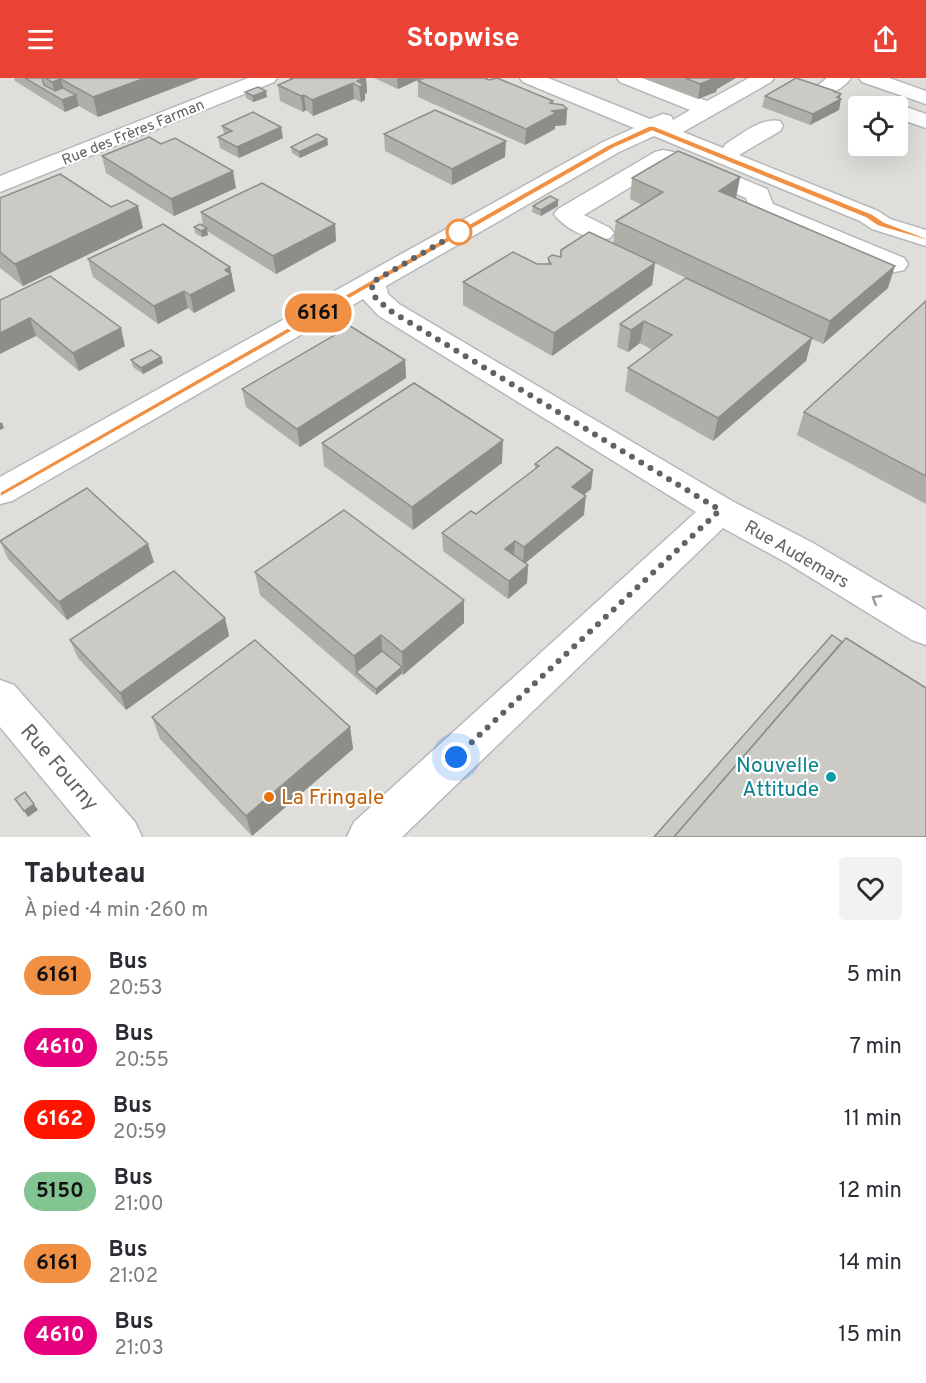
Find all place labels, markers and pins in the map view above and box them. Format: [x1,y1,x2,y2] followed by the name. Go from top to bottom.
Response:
[446,219,472,245] unlabelled marker
[736,753,819,804] place label: Nouvelle Attitude
[824,770,838,784] marker: Nouvelle Attitude
[281,785,384,812] place label: La Fringale
[262,790,276,804] marker: La Fringale

